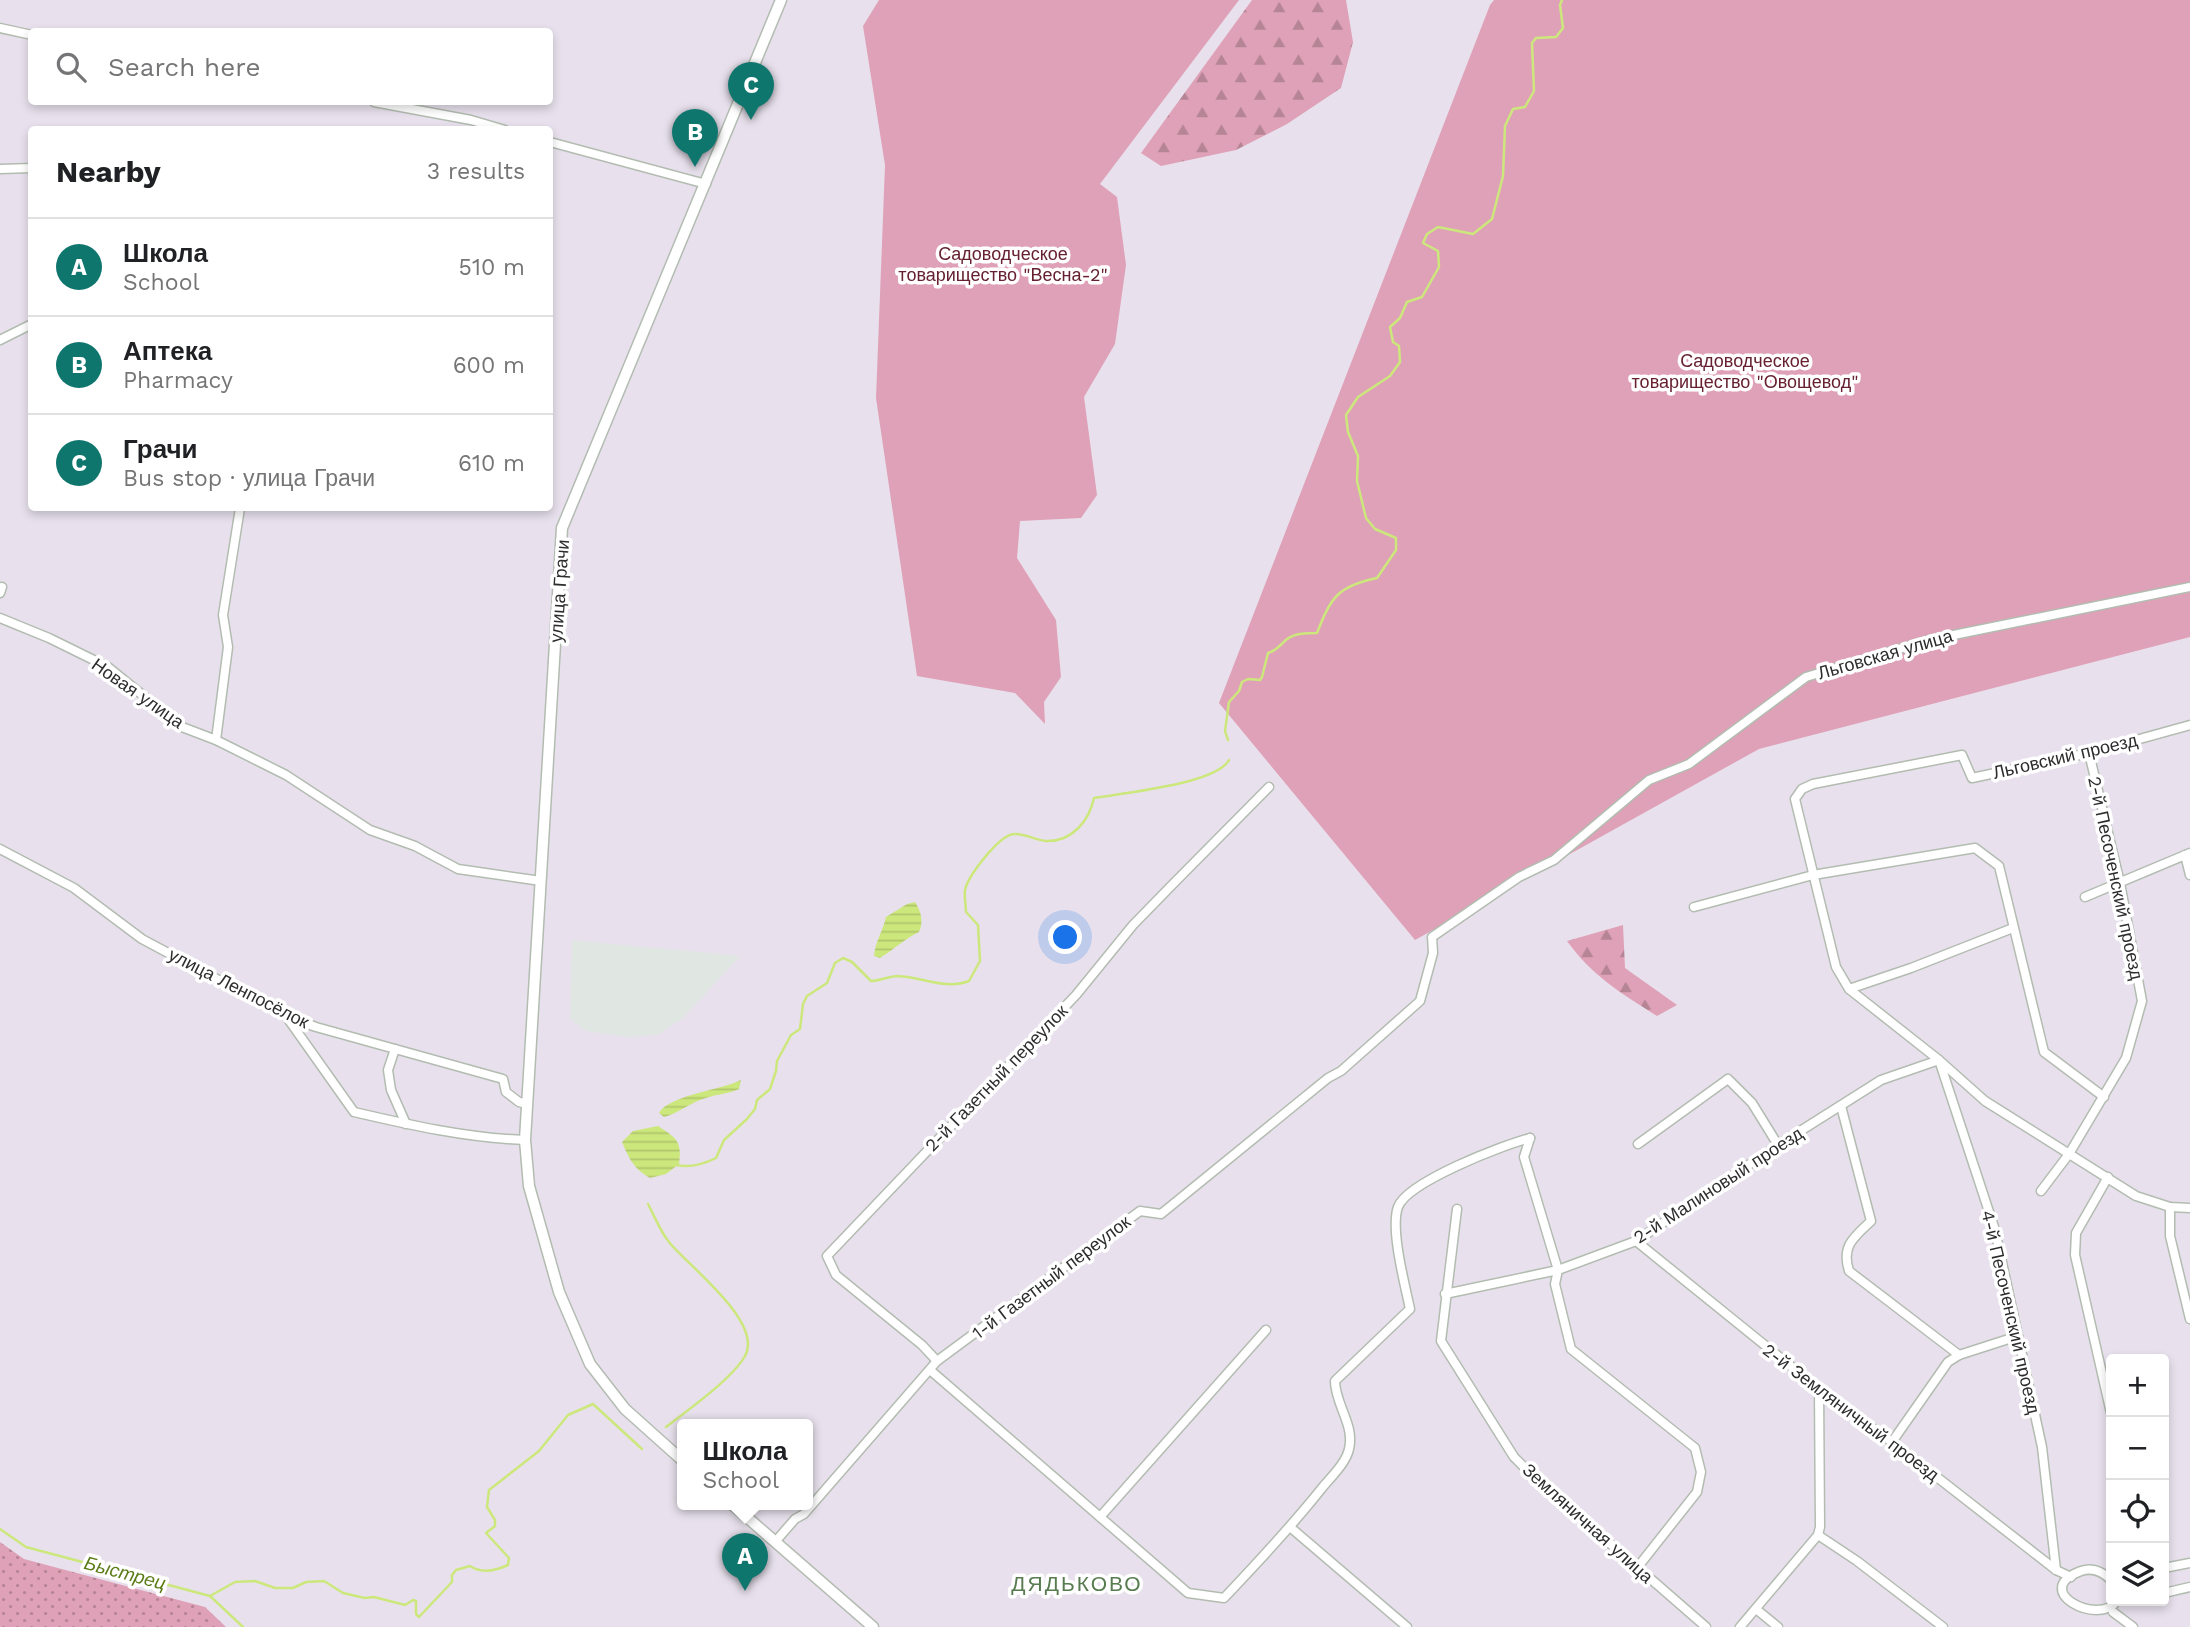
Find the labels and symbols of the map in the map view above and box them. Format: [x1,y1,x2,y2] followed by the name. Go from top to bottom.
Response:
[728,62,774,120] pin: C
[672,109,718,167] pin: B
[898,243,1108,285] park label: Садоводческое товарищество "Весна-2"
[1632,350,1858,392] park label: Садоводческое товарищество "Овощевод"
[545,539,573,643] street label: улица Грачи
[1815,624,1956,683] street label: Льговская улица
[88,653,189,733] street label: Новая улица
[1991,729,2140,783] street label: Льговский проезд
[2084,774,2148,982] street label: 2-й Песоченский проезд
[1048,920,1082,954] your location
[165,944,313,1033] street label: улица Ленпосёлок
[921,1000,1072,1156] street label: 2-й Газетный переулок
[1629,1122,1807,1248] street label: 2-й Малиновый проезд
[1977,1208,2045,1416] street label: 4-й Песоченский проезд
[968,1211,1134,1343] street label: 1-й Газетный переулок
[1759,1339,1944,1485] street label: 2-й Земляничный проезд
[1518,1459,1658,1588] street label: Земляничная улица
[722,1533,768,1591] pin: A
[82,1551,168,1595] water label: Быстрец
[1011,1571,1143,1596] district label: ДЯДЬКОВО

